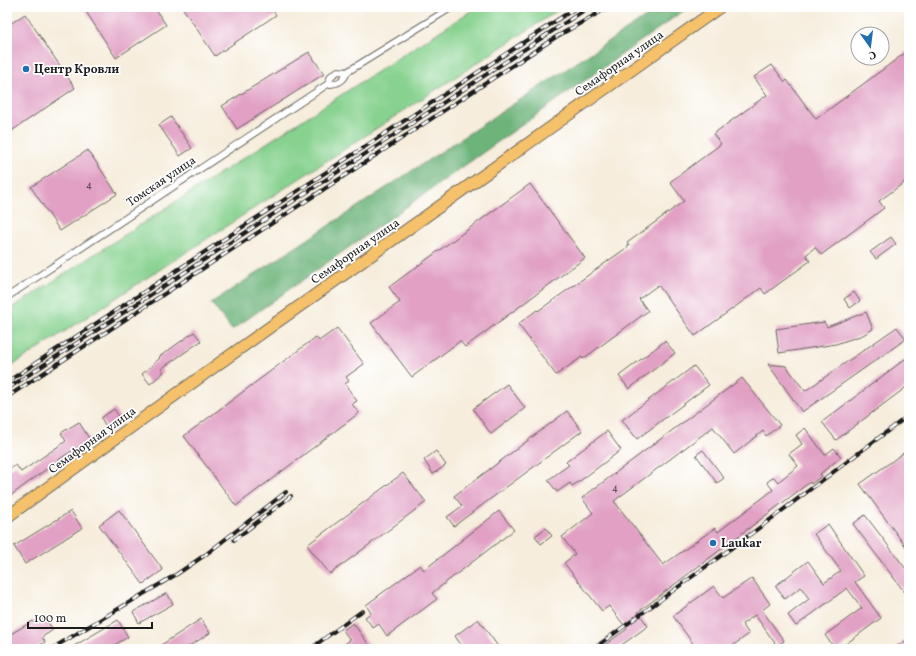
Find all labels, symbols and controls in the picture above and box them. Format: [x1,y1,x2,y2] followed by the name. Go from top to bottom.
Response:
[850,26,890,66] north arrow
[572,27,667,100] street label: Семафорная улица
[867,46,877,62] text: С
[34,62,119,78] place label: Центр Кровли
[21,64,31,74] marker: Центр Кровли
[124,153,199,211] street label: Томская улица
[86,178,92,192] house number: 4
[308,215,403,288] street label: Семафорная улица
[46,404,140,478] street label: Семафорная улица
[612,481,618,495] house number: 4
[721,536,762,552] place label: Laukar
[708,538,718,548] marker: Laukar
[28,604,152,630] scale bar
[34,611,67,627] text: 100 m

